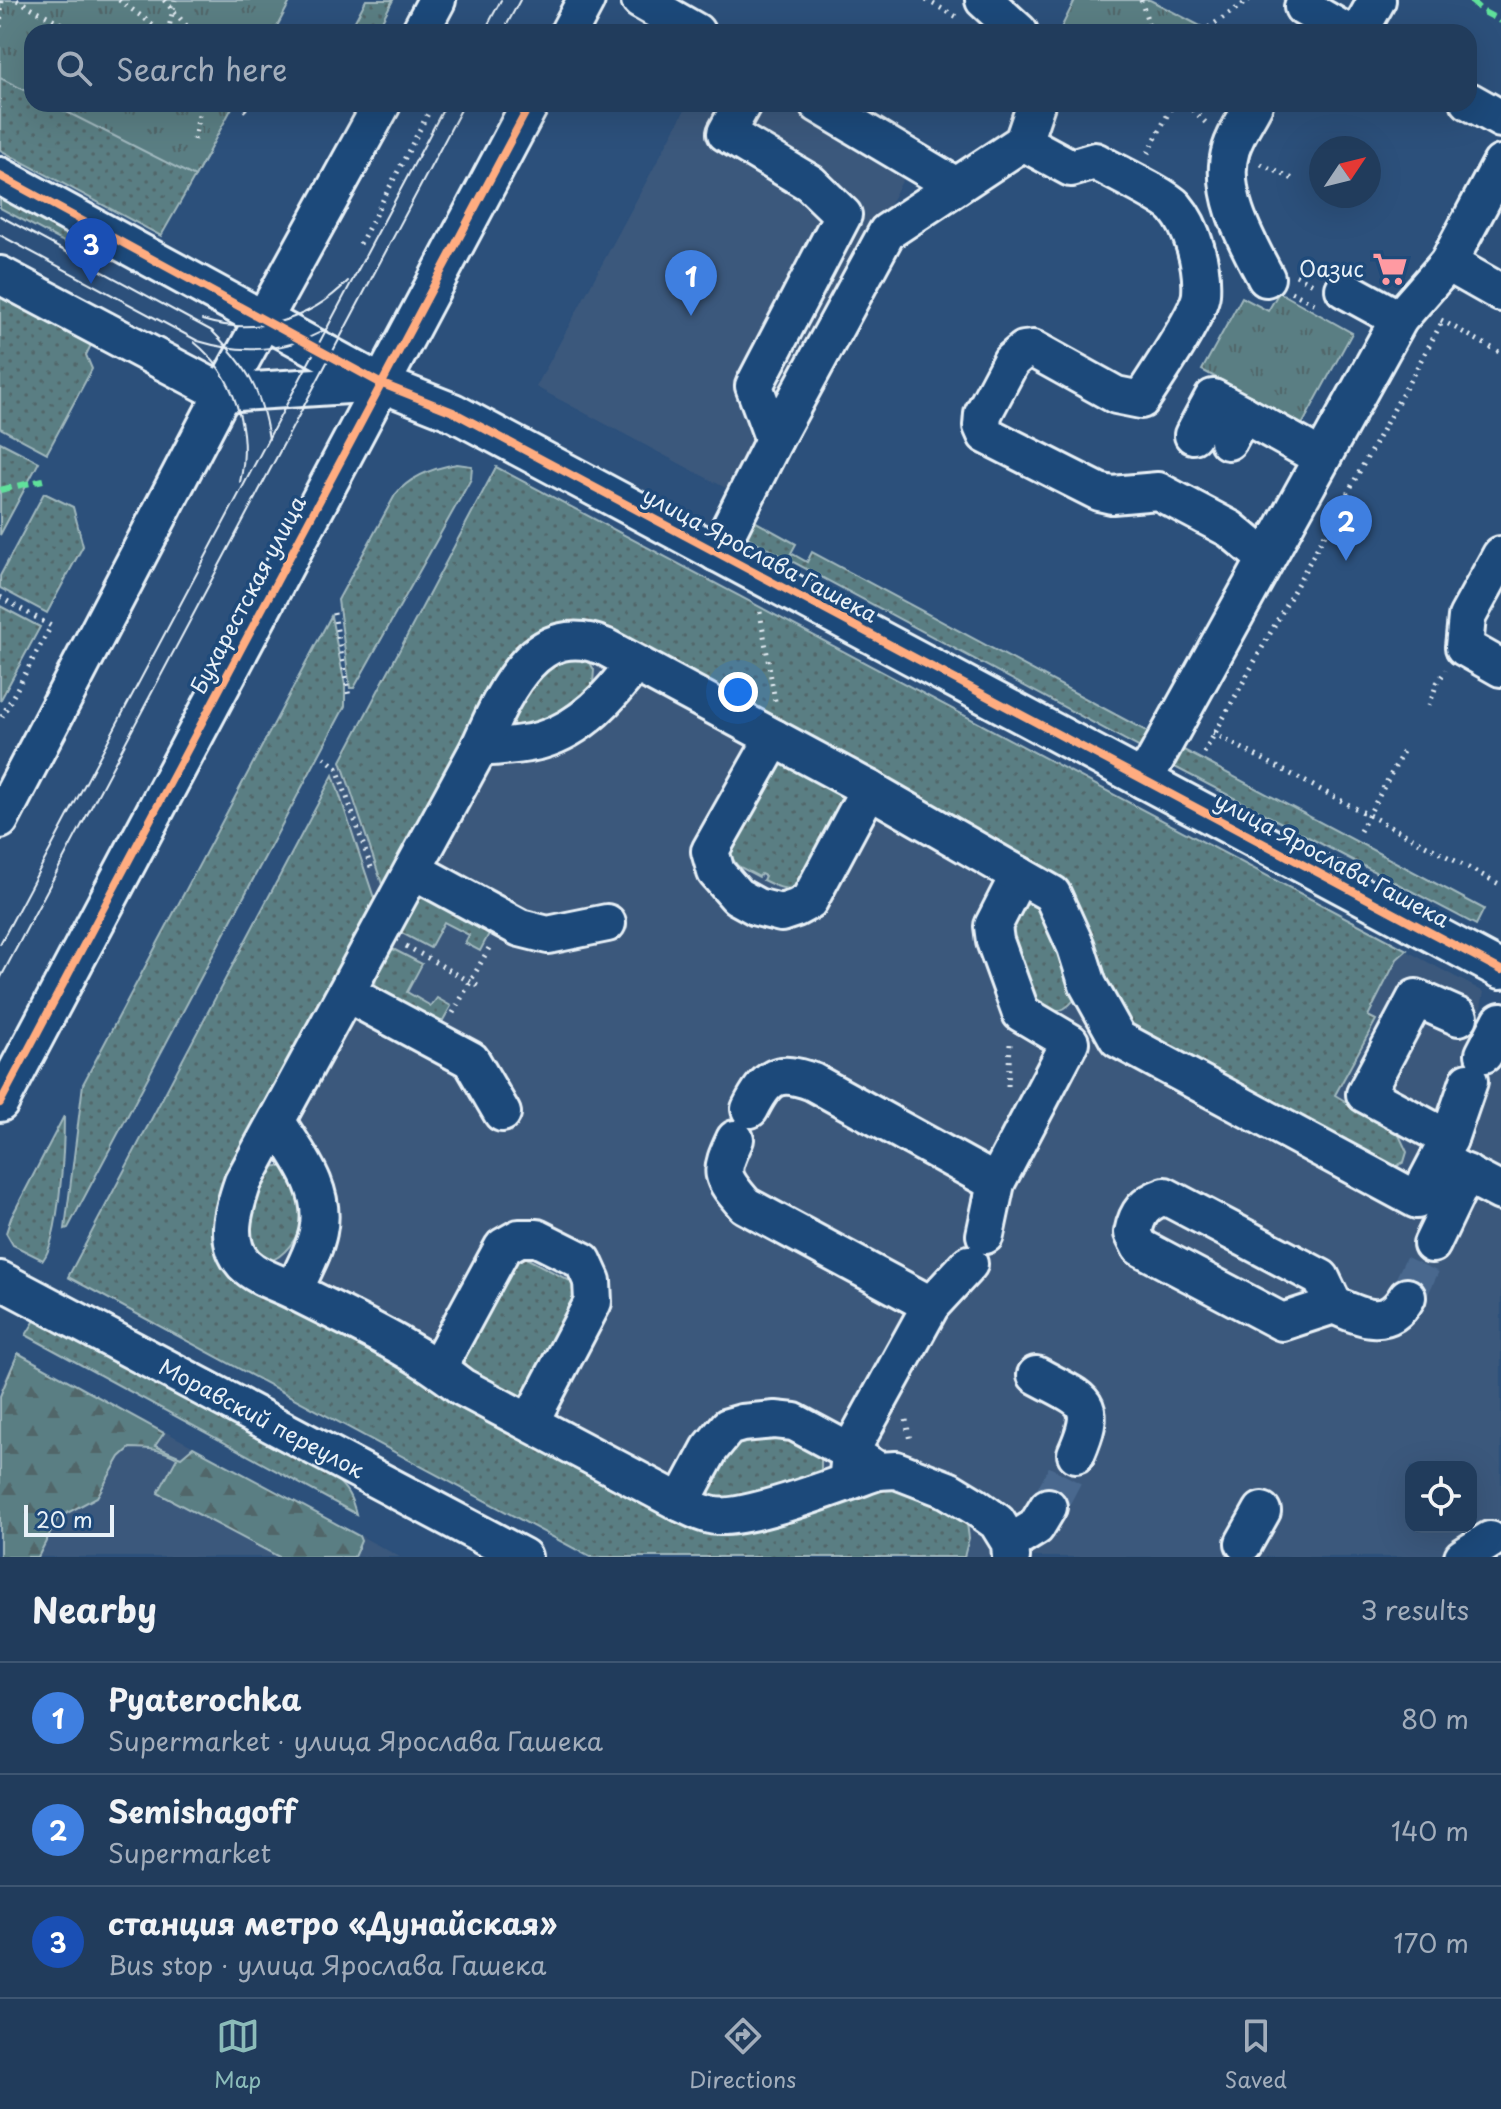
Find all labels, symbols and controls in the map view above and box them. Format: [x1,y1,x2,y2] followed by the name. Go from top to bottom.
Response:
[24,24,1477,112] search box
[52,46,96,90] icon: search
[116,46,288,91] text: Search here
[1309,136,1381,208] north arrow
[65,218,117,284] pin: 3
[665,250,717,316] pin: 1
[1371,250,1409,288] supermarket icon: Оазис
[1299,251,1364,284] place label: Оазис
[637,478,884,630] street label: улица Ярослава Гашека
[180,489,313,699] street label: Бухарестская улица
[1320,495,1372,561] pin: 2
[718,672,758,712] your location
[1209,783,1456,935] street label: улица Ярослава Гашека
[154,1349,372,1486] street label: Моравский переулок
[1405,1461,1477,1533] map controls
[1405,1461,1477,1533] button: locate
[24,1501,114,1537] scale bar
[36,1502,93,1535] text: 20 m
[32,1583,157,1635] text: Nearby
[1361,1590,1469,1629] text: 3 results
[108,1676,302,1721] text: Pyaterochka
[52,1699,64,1738] text: 1
[1401,1699,1469,1738] text: 80 m
[108,1721,603,1760] text: Supermarket · улица Ярослава Гашека
[108,1788,296,1833] text: Semishagoff
[49,1811,67,1850] text: 2
[1391,1811,1469,1850] text: 140 m
[108,1833,271,1872] text: Supermarket
[108,1900,557,1945] text: станция метро «Дунайская»
[49,1923,67,1962] text: 3
[1394,1923,1469,1962] text: 170 m
[108,1945,546,1984] text: Bus stop · улица Ярослава Гашека
[214,2014,261,2095] tab: Map
[689,2014,796,2095] tab: Directions
[1224,2014,1287,2095] tab: Saved

